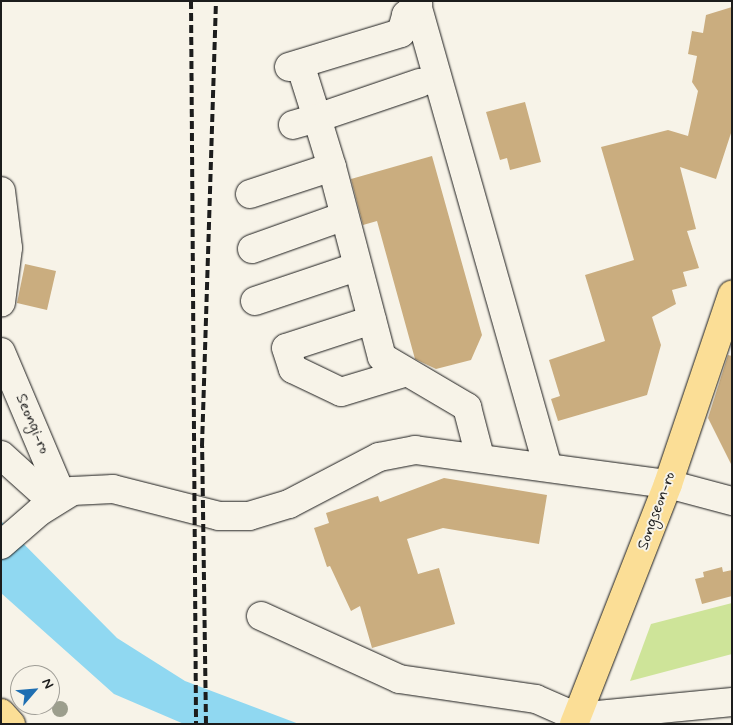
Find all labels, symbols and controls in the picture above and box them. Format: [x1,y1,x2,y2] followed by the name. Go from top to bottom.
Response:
[11,391,53,457] street label: Seongi-ro
[634,469,680,553] street label: Songseon-ro
[10,665,60,715] north arrow
[37,675,58,692] text: N

